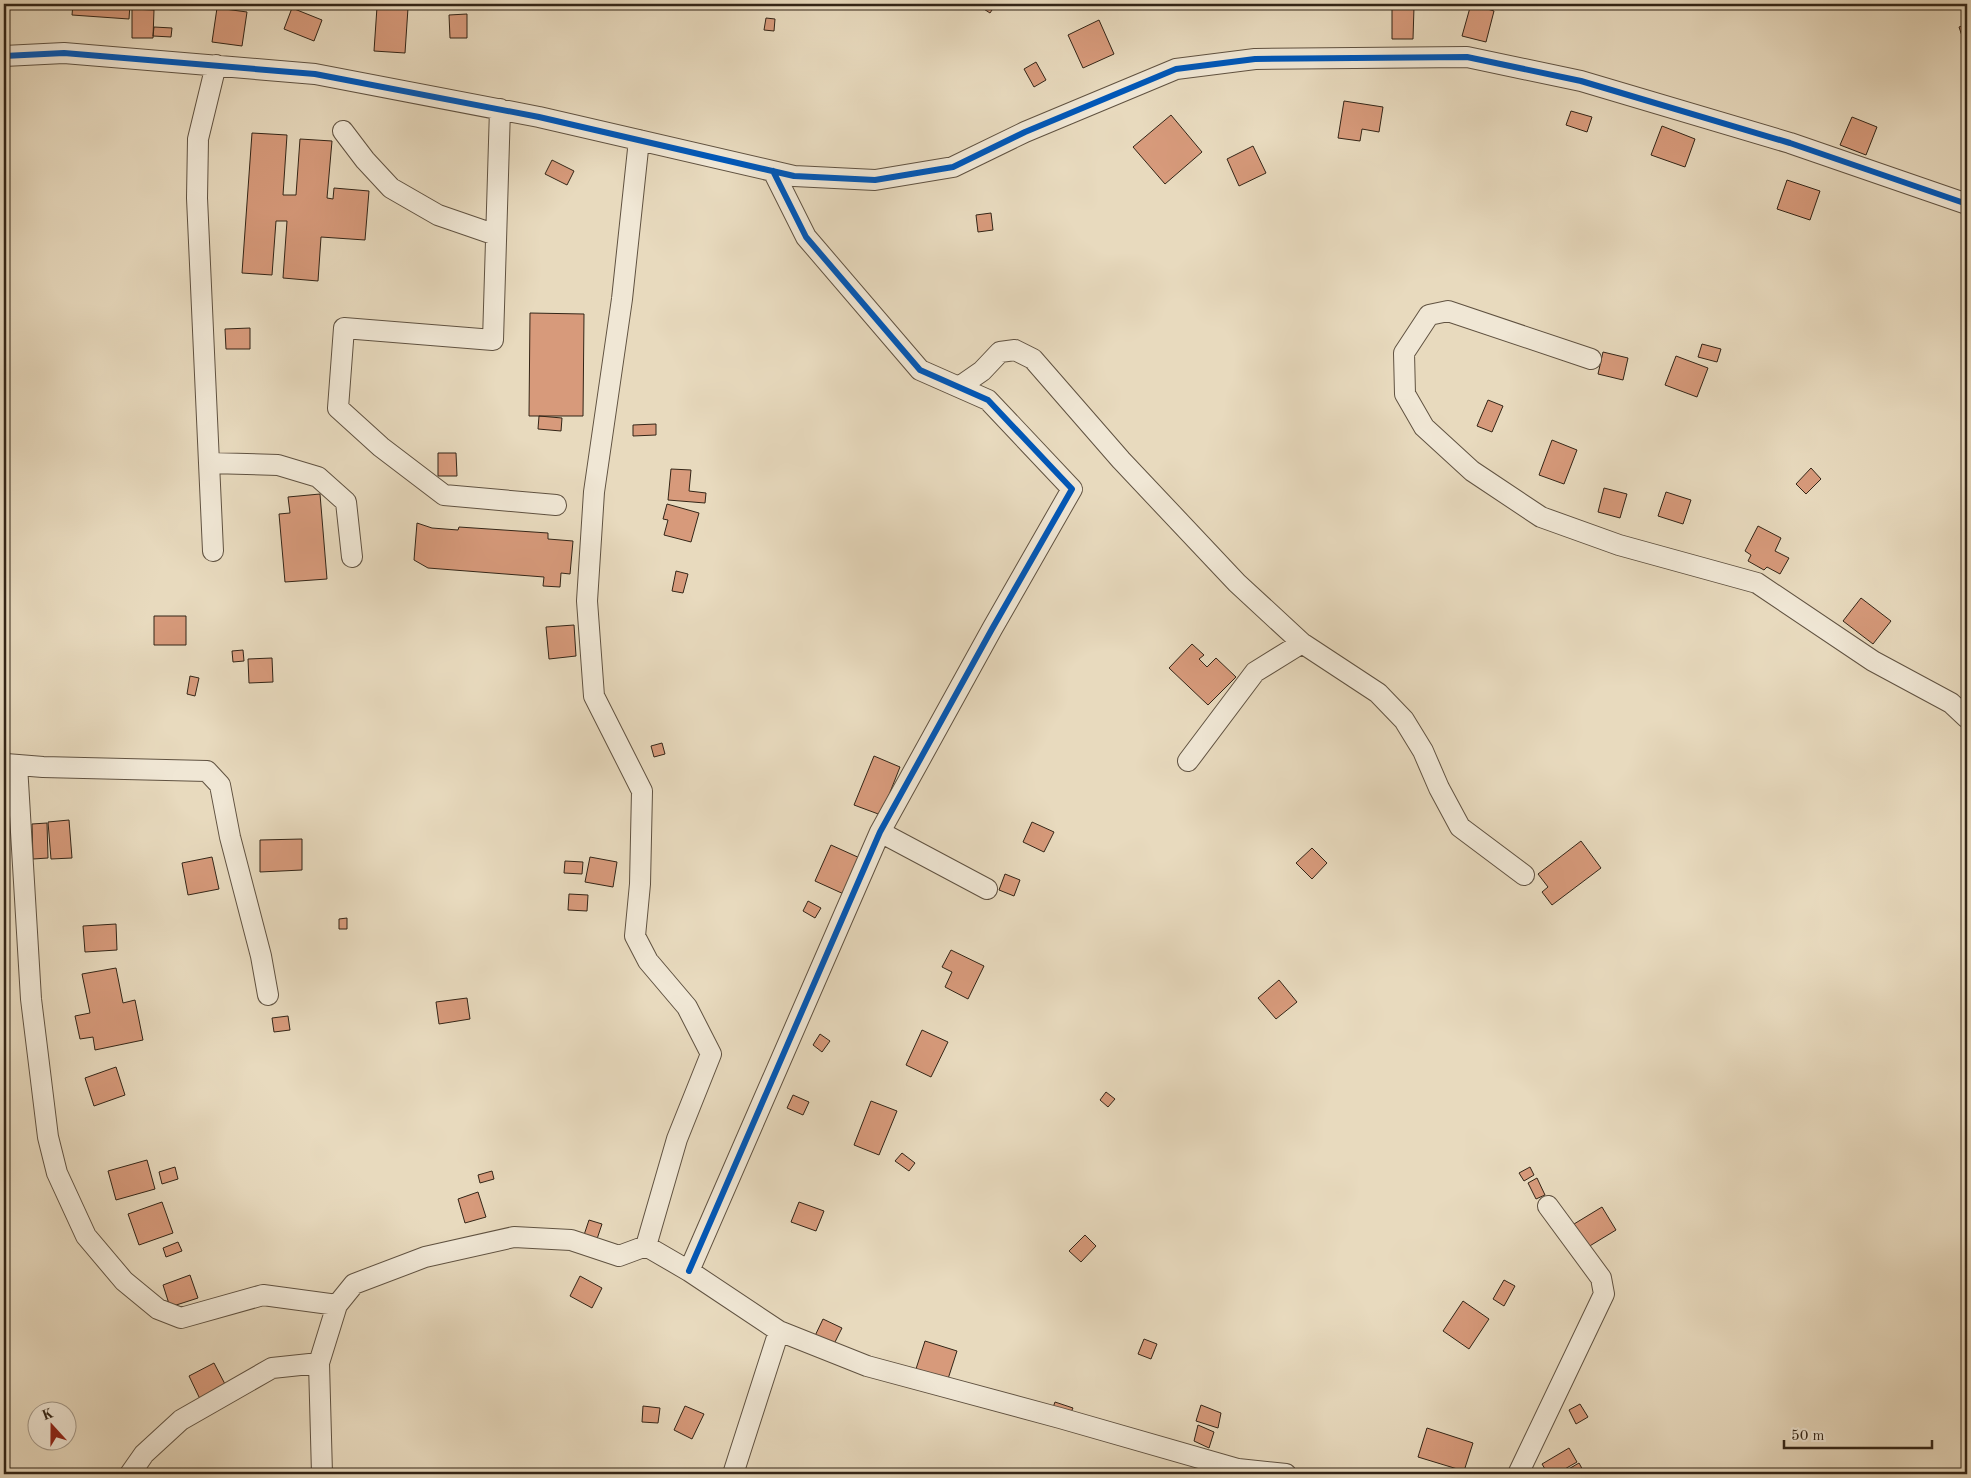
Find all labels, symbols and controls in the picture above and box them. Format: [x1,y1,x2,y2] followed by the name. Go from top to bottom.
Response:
[28,1400,78,1450] north arrow
[40,1406,55,1423] text: K
[1784,1418,1931,1450] scale bar
[1791,1429,1825,1444] text: 50 m

